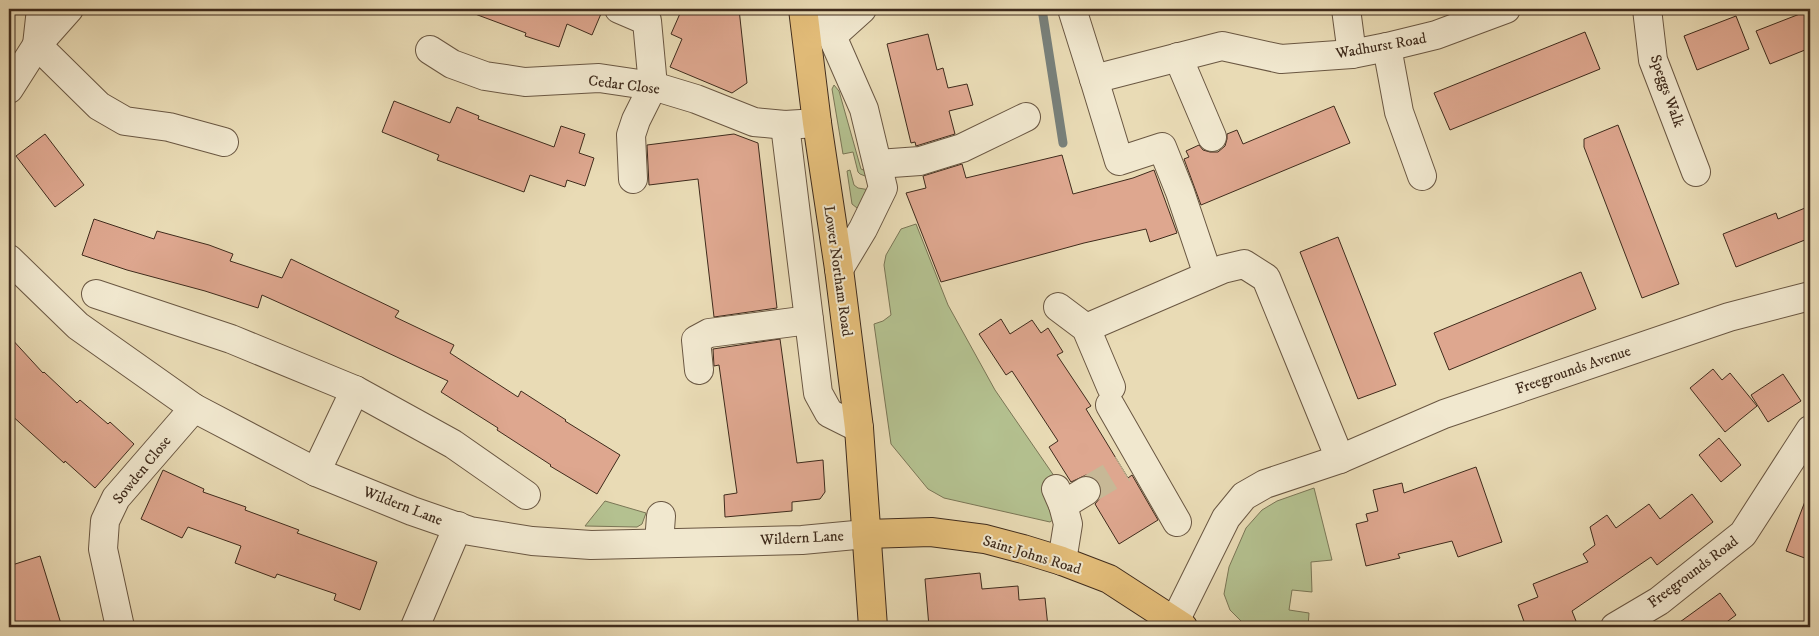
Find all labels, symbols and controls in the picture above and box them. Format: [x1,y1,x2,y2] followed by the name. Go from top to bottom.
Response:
[1333,29,1428,63] street label: Wadhurst Road
[1646,52,1688,130] street label: Speggs Walk
[587,71,661,99] street label: Cedar Close
[819,204,857,338] street label: Lower Northam Road
[1513,341,1633,399] street label: Freegrounds Avenue
[109,432,175,508] street label: Sowden Close
[360,482,445,530] street label: Wildern Lane
[759,526,844,550] street label: Wildern Lane
[981,531,1084,579] street label: Saint Johns Road
[1644,531,1742,612] street label: Freegrounds Road

